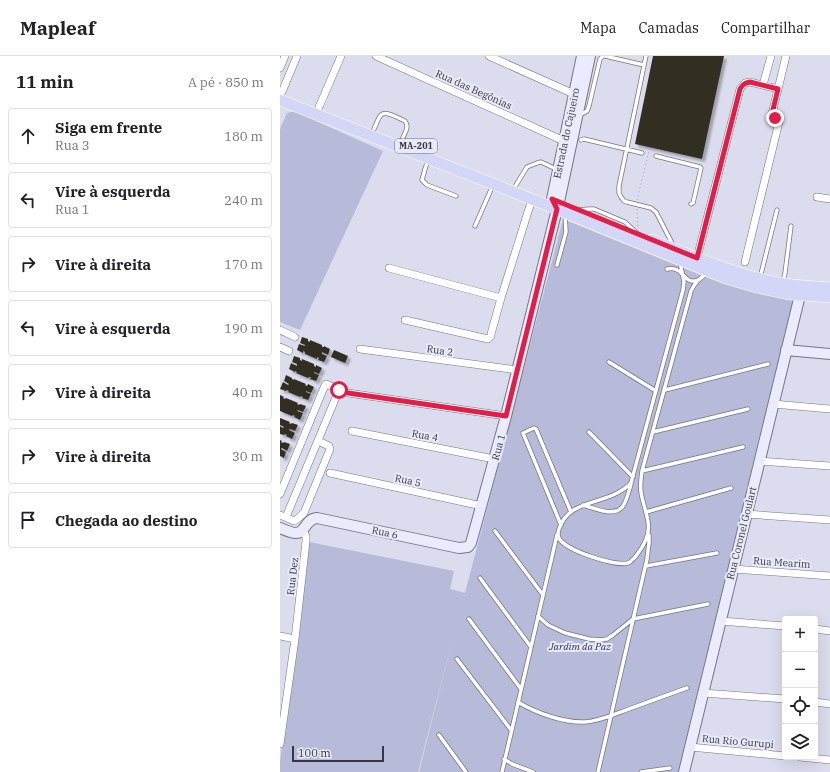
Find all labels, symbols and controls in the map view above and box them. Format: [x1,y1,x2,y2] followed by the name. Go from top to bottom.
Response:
[20,16,95,40] text: Mapleaf
[580,19,616,37] text: Mapa
[638,19,699,37] text: Camadas
[721,19,810,37] text: Compartilhar
[434,67,514,112] street label: Rua das Begônias
[16,71,74,93] text: 11 min
[188,74,264,91] text: A pé · 850 m
[551,86,583,180] street label: Estrada do Cajueiro
[766,109,784,127] route end
[55,118,162,137] text: Siga em frente
[17,125,39,147] icon: ahead
[224,128,263,145] text: 180 m
[55,137,90,154] text: Rua 3
[395,139,437,153] road number: MA-201
[55,182,171,201] text: Vire à esquerda
[17,189,39,211] icon: left
[224,192,263,209] text: 240 m
[55,201,90,218] text: Rua 1
[17,253,39,275] icon: right
[55,255,151,274] text: Vire à direita
[224,256,263,273] text: 170 m
[17,317,39,339] icon: left
[55,319,171,338] text: Vire à esquerda
[224,320,263,337] text: 190 m
[426,342,454,359] street label: Rua 2
[17,381,39,403] icon: right
[330,381,348,399] route start
[55,383,151,402] text: Vire à direita
[232,384,263,401] text: 40 m
[411,427,439,444] street label: Rua 4
[489,433,508,462] street label: Rua 1
[17,445,39,467] icon: right
[55,447,151,466] text: Vire à direita
[232,448,263,465] text: 30 m
[394,471,422,490] street label: Rua 5
[724,485,759,581] street label: Rua Coronel Goulart
[17,509,39,531] icon: arrive
[55,511,198,530] text: Chegada ao destino
[371,523,399,542] street label: Rua 6
[753,554,812,571] street label: Rua Mearim
[284,556,301,596] street label: Rua Dez
[782,616,818,760] map controls
[782,616,818,652] button: +
[548,640,611,653] park label: Jardim da Paz
[782,652,818,688] button: −
[782,688,818,724] button: locate
[782,724,818,760] button: layers
[702,732,774,751] street label: Rua Rio Gurupi
[292,744,384,763] scale bar
[298,746,331,760] text: 100 m

